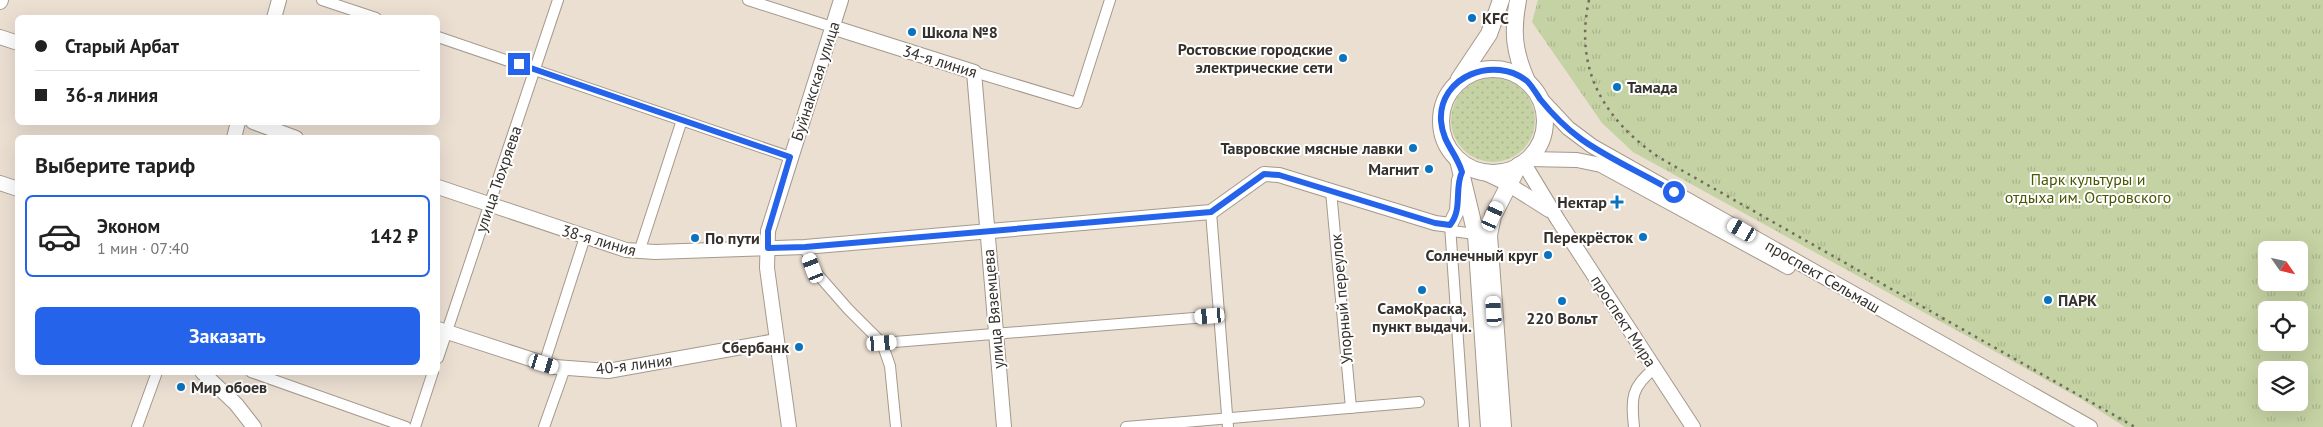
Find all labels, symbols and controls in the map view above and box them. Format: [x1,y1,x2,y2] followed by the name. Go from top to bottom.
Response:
[1482,8,1509,28] place label: KFC
[1466,12,1478,24] marker: KFC
[786,19,844,143] street label: Буйнакская улица
[922,22,998,42] place label: Школа №8
[906,26,918,38] marker: Школа №8
[65,34,179,58] text: Старый Арбат
[1178,39,1333,77] place label: Ростовские городские электрические сети
[900,40,980,82] street label: 34-я линия
[1337,52,1349,64] marker: Ростовские городские электрические сети
[508,53,530,75] route end
[1627,77,1678,97] place label: Тамада
[1611,81,1623,93] marker: Тамада
[65,83,158,107] text: 36-я линия
[470,123,526,235] street label: улица Тюхряева
[1220,138,1403,158] place label: Тавровские мясные лавки
[1407,142,1419,154] marker: Тавровские мясные лавки
[35,151,195,179] text: Выберите тариф
[1368,159,1419,179] place label: Магнит
[1423,163,1435,175] marker: Магнит
[2005,169,2171,207] park label: Парк культуры и отдыха им. Островского
[1663,181,1685,203] route start
[1557,192,1607,212] place label: Нектар
[1611,196,1623,208] marker: Нектар
[1480,199,1505,233] car
[37,214,82,259] icon: car
[97,214,160,238] text: Эконом
[1725,216,1758,244] car
[559,220,639,260] street label: 38-я линия
[370,224,418,248] text: 142 ₽
[1544,227,1633,247] place label: Перекрёсток
[705,228,760,248] place label: По пути
[1637,231,1649,243] marker: Перекрёсток
[689,232,701,244] marker: По пути
[1325,233,1357,365] street label: Упорный переулок
[1762,235,1884,317] street label: проспект Сельмаш
[97,238,189,258] text: 1 мин · 07:40
[2258,241,2308,291] north arrow
[2258,241,2308,411] map controls
[1425,245,1539,265] place label: Солнечный круг
[978,248,1008,370] street label: улица Вяземцева
[1542,249,1554,261] marker: Солнечный круг
[800,251,825,285] car
[1587,271,1661,371] street label: проспект Мира
[1416,284,1428,296] marker: СамоКраска, пункт выдачи.
[2058,290,2097,310] place label: ПАРК
[2042,294,2054,306] marker: ПАРК
[1556,295,1568,307] marker: 220 Вольт
[1485,296,1502,326] car
[1372,298,1472,336] place label: СамоКраска, пункт выдачи.
[2258,301,2308,351] button: locate
[35,307,420,365] button: Заказать
[1194,307,1225,325] car
[1526,308,1598,328] place label: 220 Вольт
[866,334,897,352] car
[722,337,789,357] place label: Сбербанк
[793,341,805,353] marker: Сбербанк
[595,349,673,379] street label: 40-я линия
[527,352,560,376] car
[2258,361,2308,411] button: layers
[191,377,267,397] place label: Мир обоев
[175,381,187,393] marker: Мир обоев

